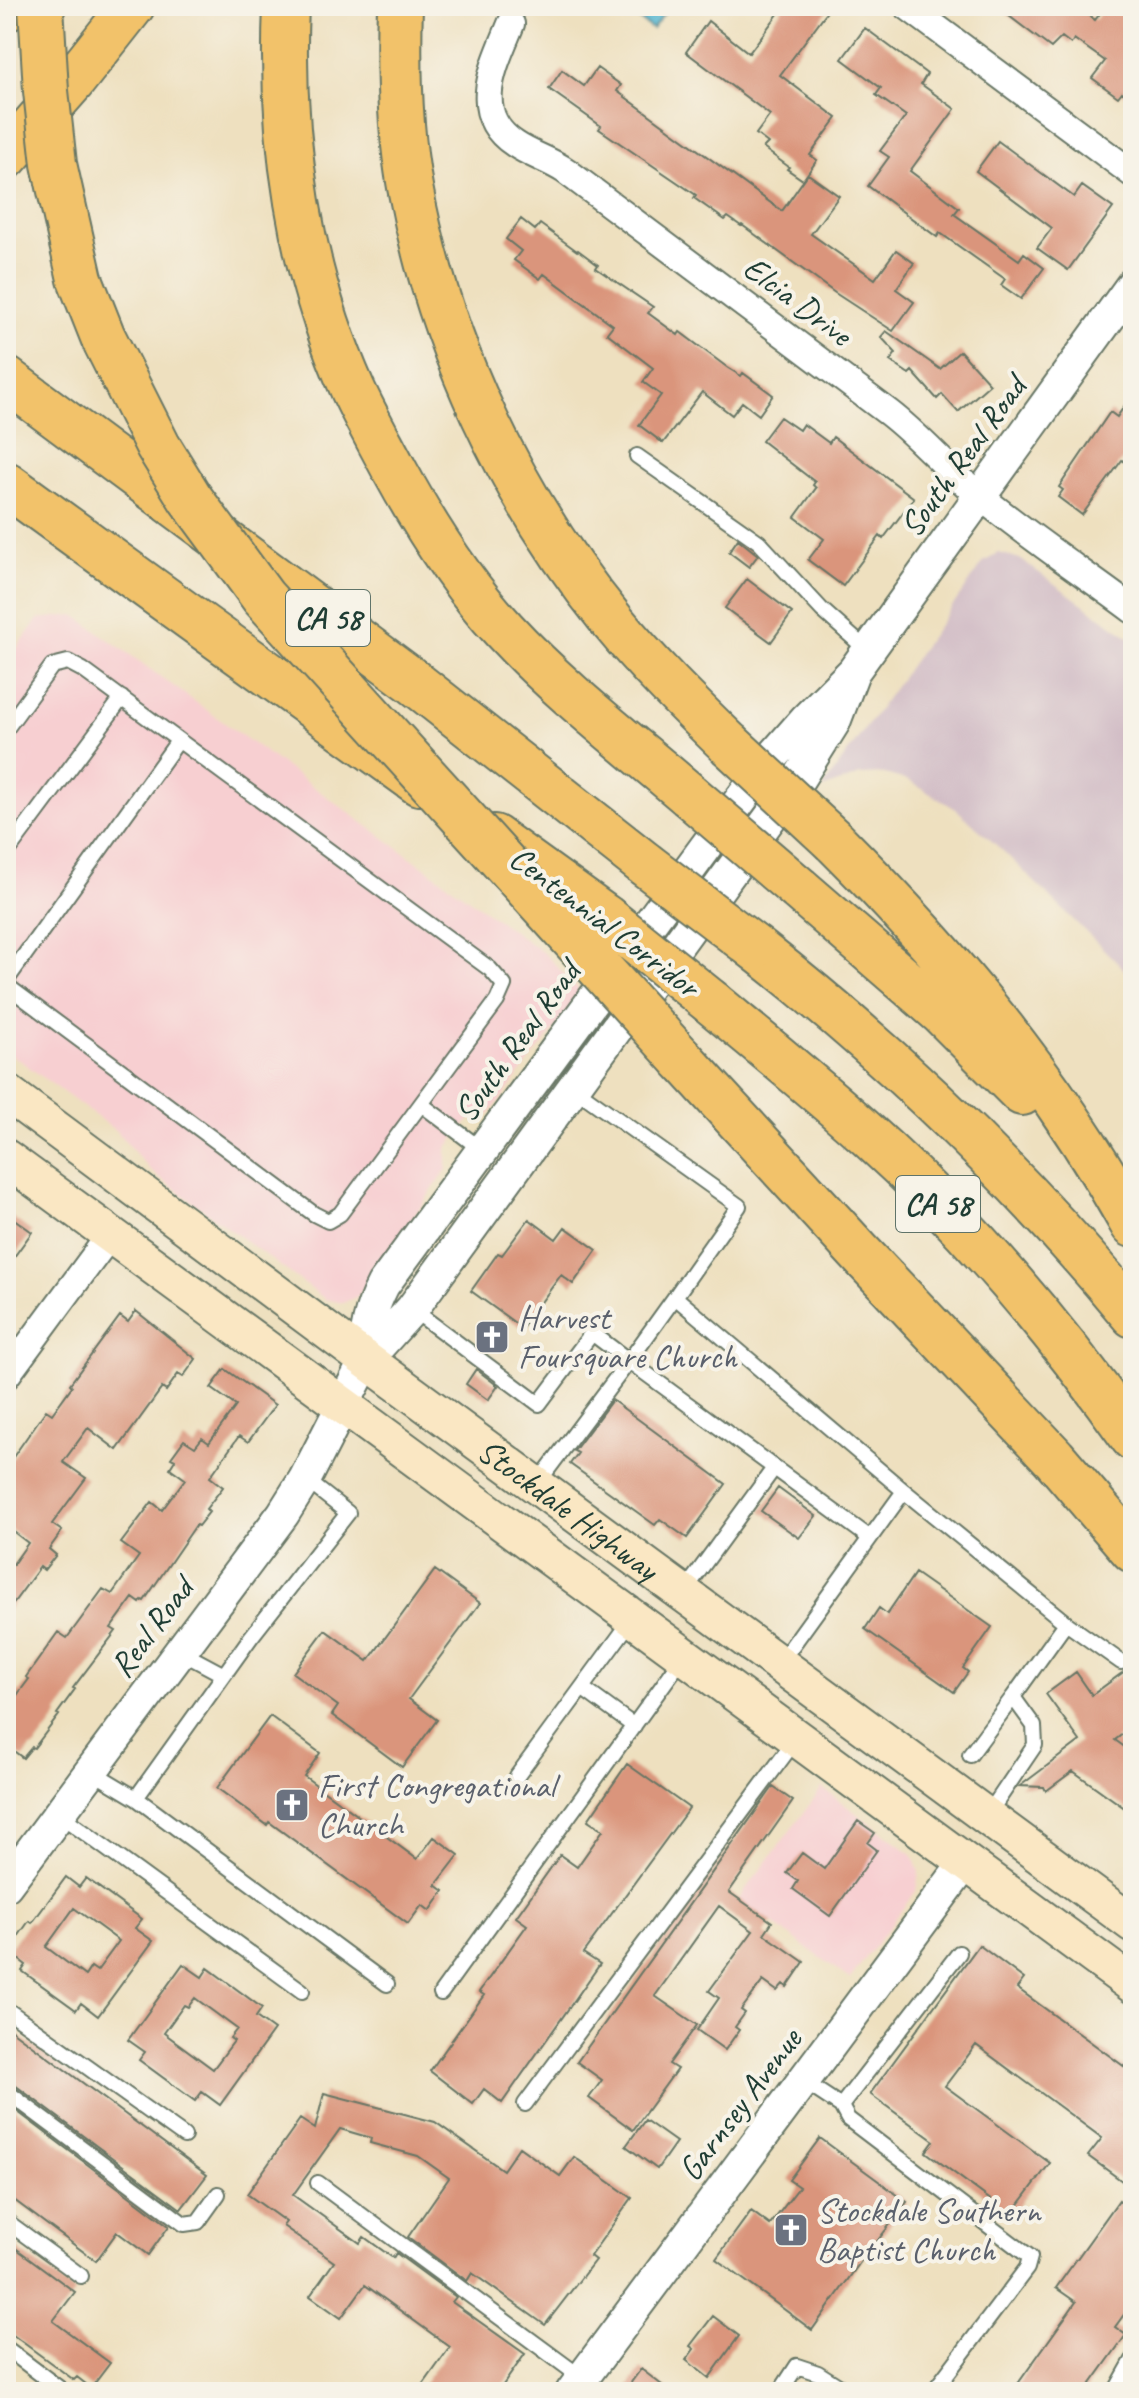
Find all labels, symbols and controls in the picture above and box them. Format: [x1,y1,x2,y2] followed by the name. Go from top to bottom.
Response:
[735,246,863,357] street label: Elcia Drive
[890,364,1038,545] street label: South Real Road
[286,590,370,646] road number: CA 58
[501,836,710,1009] street label: Centennial Corridor
[444,949,592,1130] street label: South Real Road
[896,1176,980,1232] road number: CA 58
[518,1296,738,1378] place label: Harvest Foursquare Church
[473,1318,511,1356] church icon: Harvest Foursquare Church
[469,1429,670,1592] street label: Stockdale Highway
[100,1564,206,1686] street label: Real Road
[318,1764,561,1846] place label: First Congregational Church
[273,1786,311,1824] church icon: First Congregational Church
[668,2018,812,2189] street label: Garnsey Avenue
[817,2189,1042,2271] place label: Stockdale Southern Baptist Church
[772,2211,810,2249] church icon: Stockdale Southern Baptist Church

